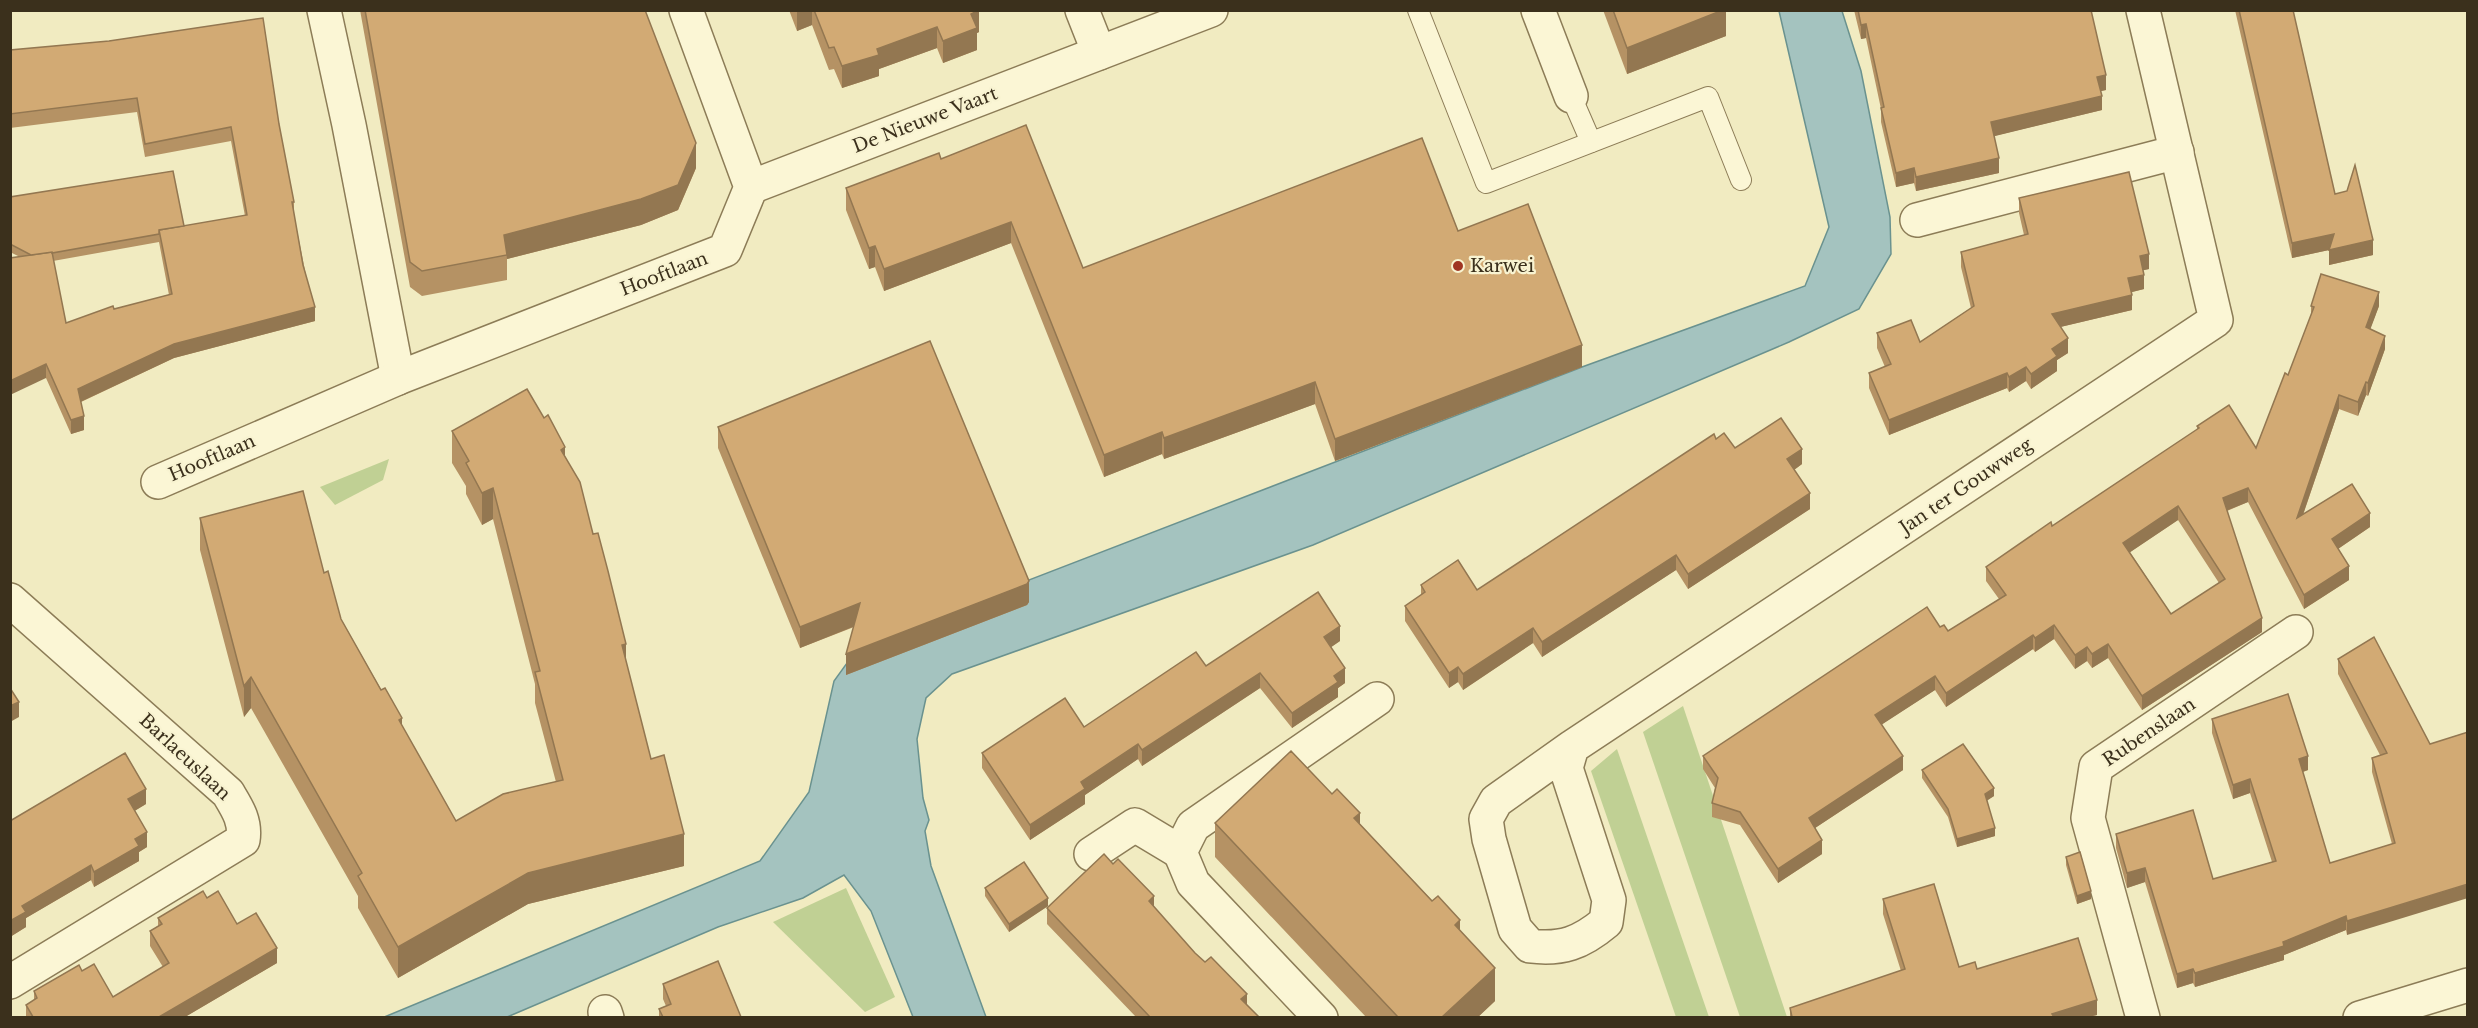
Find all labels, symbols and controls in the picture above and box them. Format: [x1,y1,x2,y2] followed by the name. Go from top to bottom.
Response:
[849,82,1001,158] street label: De Nieuwe Vaart
[617,247,711,301] street label: Hooftlaan
[1470,255,1534,277] place label: Karwei
[1451,259,1465,273] marker: Karwei
[165,430,259,486] street label: Hooftlaan
[1894,433,2037,540] street label: Jan ter Gouwweg
[2098,693,2200,771] street label: Rubenslaan
[135,709,235,805] street label: Barlaeuslaan

